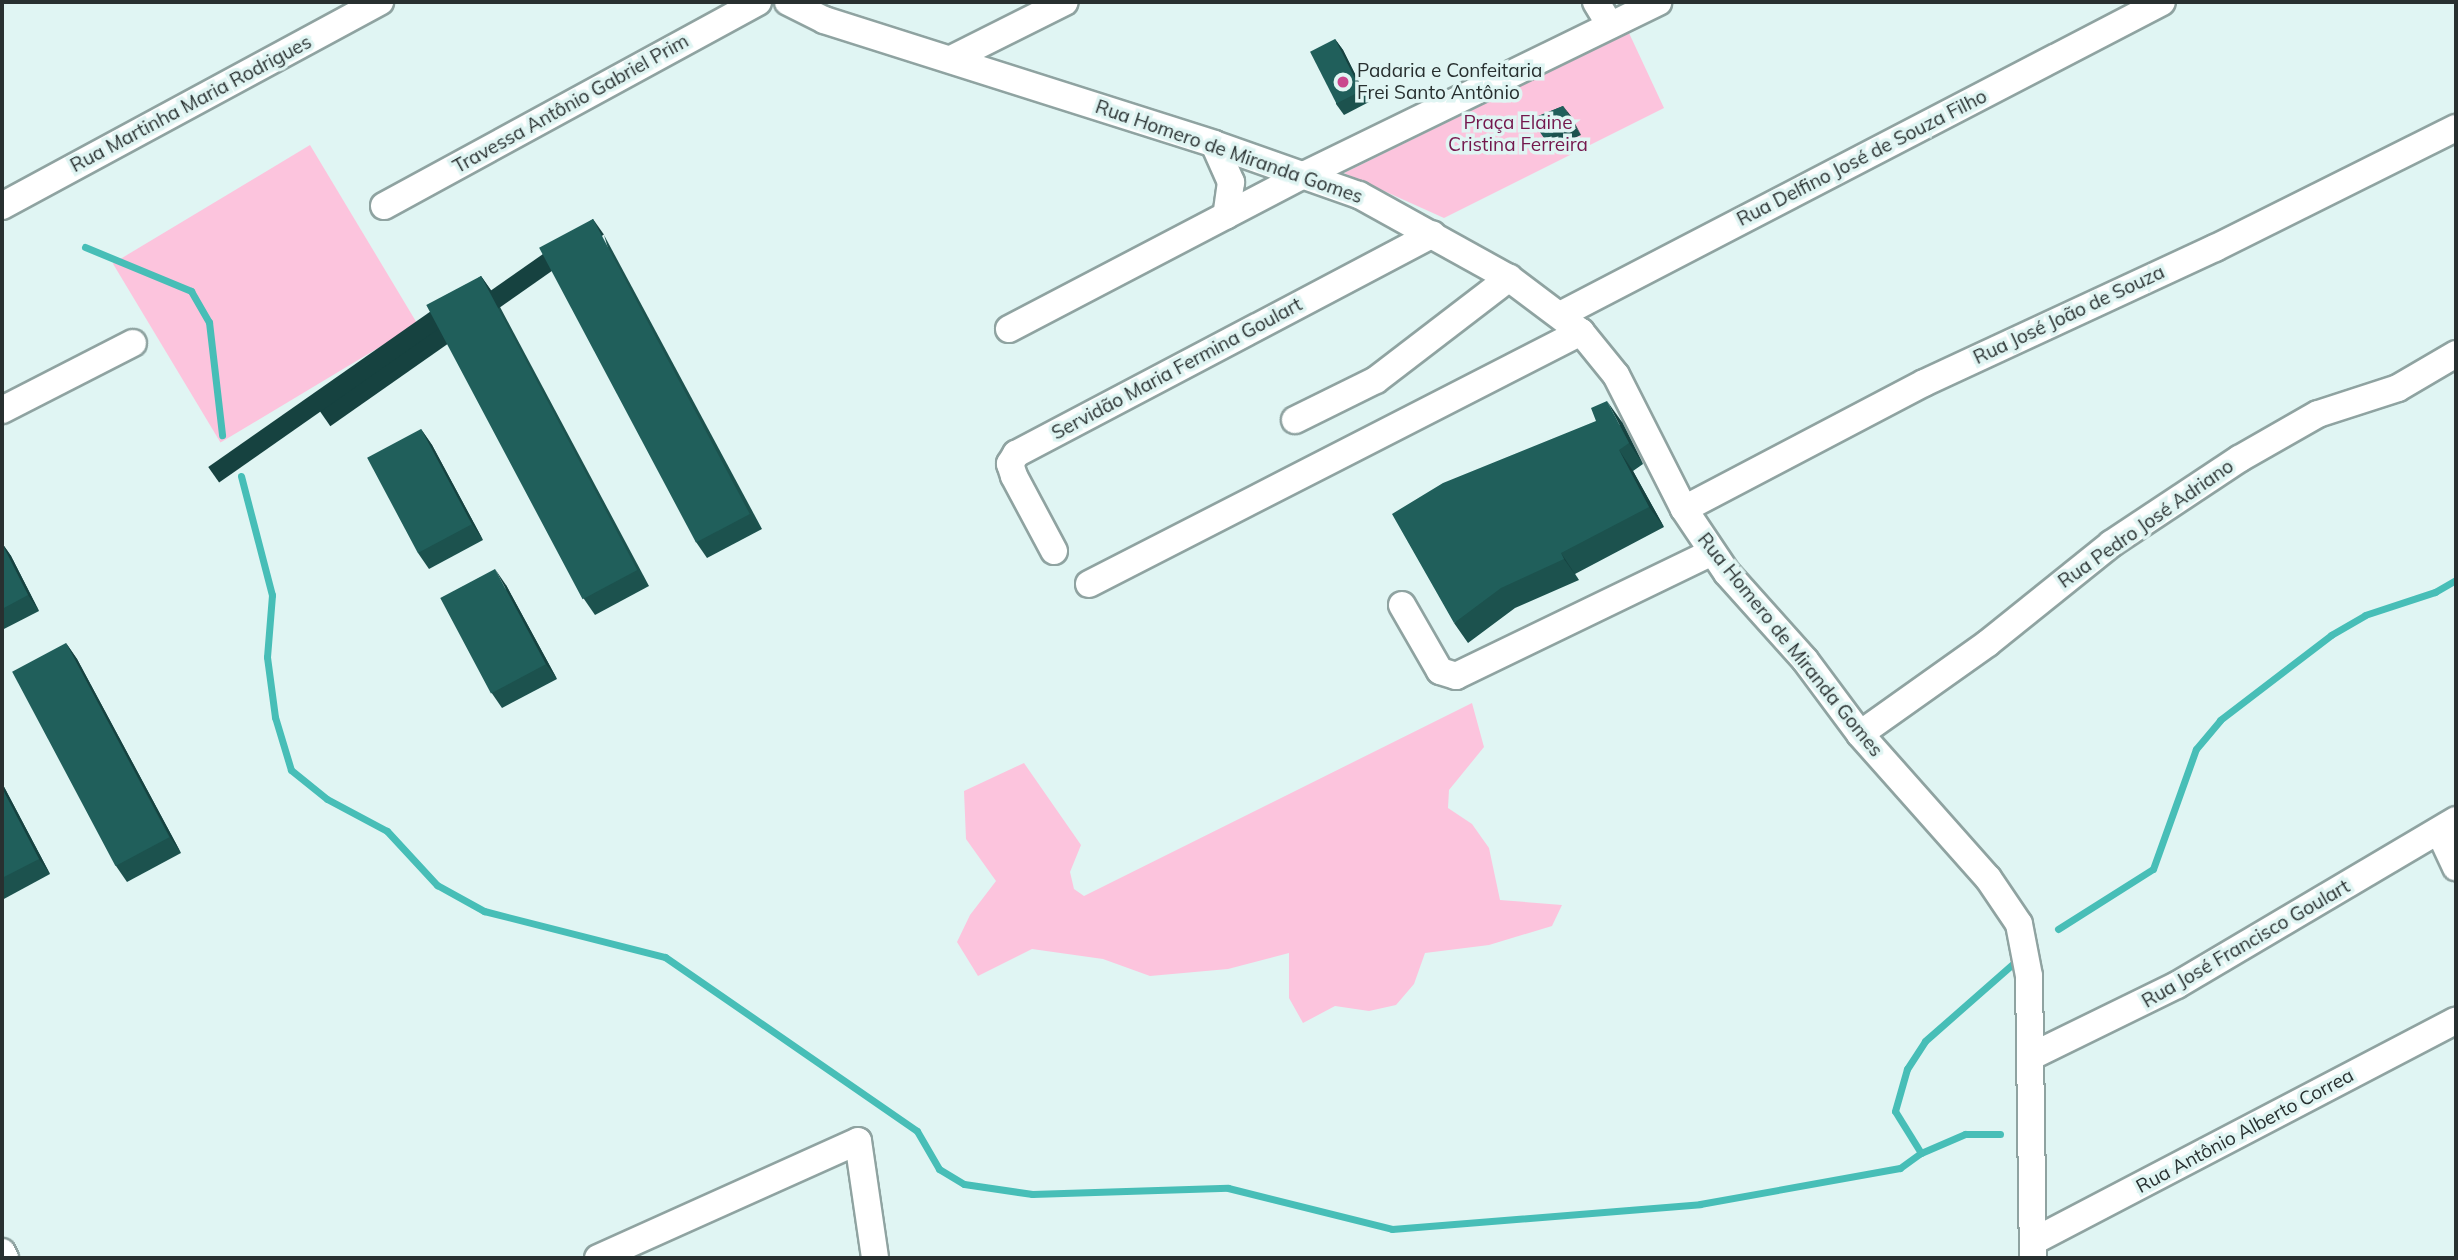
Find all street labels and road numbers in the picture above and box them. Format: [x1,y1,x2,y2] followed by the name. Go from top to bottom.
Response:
[449,30,693,178] street label: Travessa Antônio Gabriel Prim
[67,31,315,177] street label: Rua Martinha Maria Rodrigues
[1733,85,1991,231] street label: Rua Delfino José de Souza Filho
[1092,95,1366,209] street label: Rua Homero de Miranda Gomes
[1970,261,2168,369] street label: Rua José João de Souza
[1048,293,1306,445] street label: Servidão Maria Fermina Goulart
[2054,455,2238,593] street label: Rua Pedro José Adriano
[1693,529,1887,761] street label: Rua Homero de Miranda Gomes
[2138,875,2354,1013] street label: Rua José Francisco Goulart
[2132,1064,2358,1198] street label: Rua Antônio Alberto Correa

